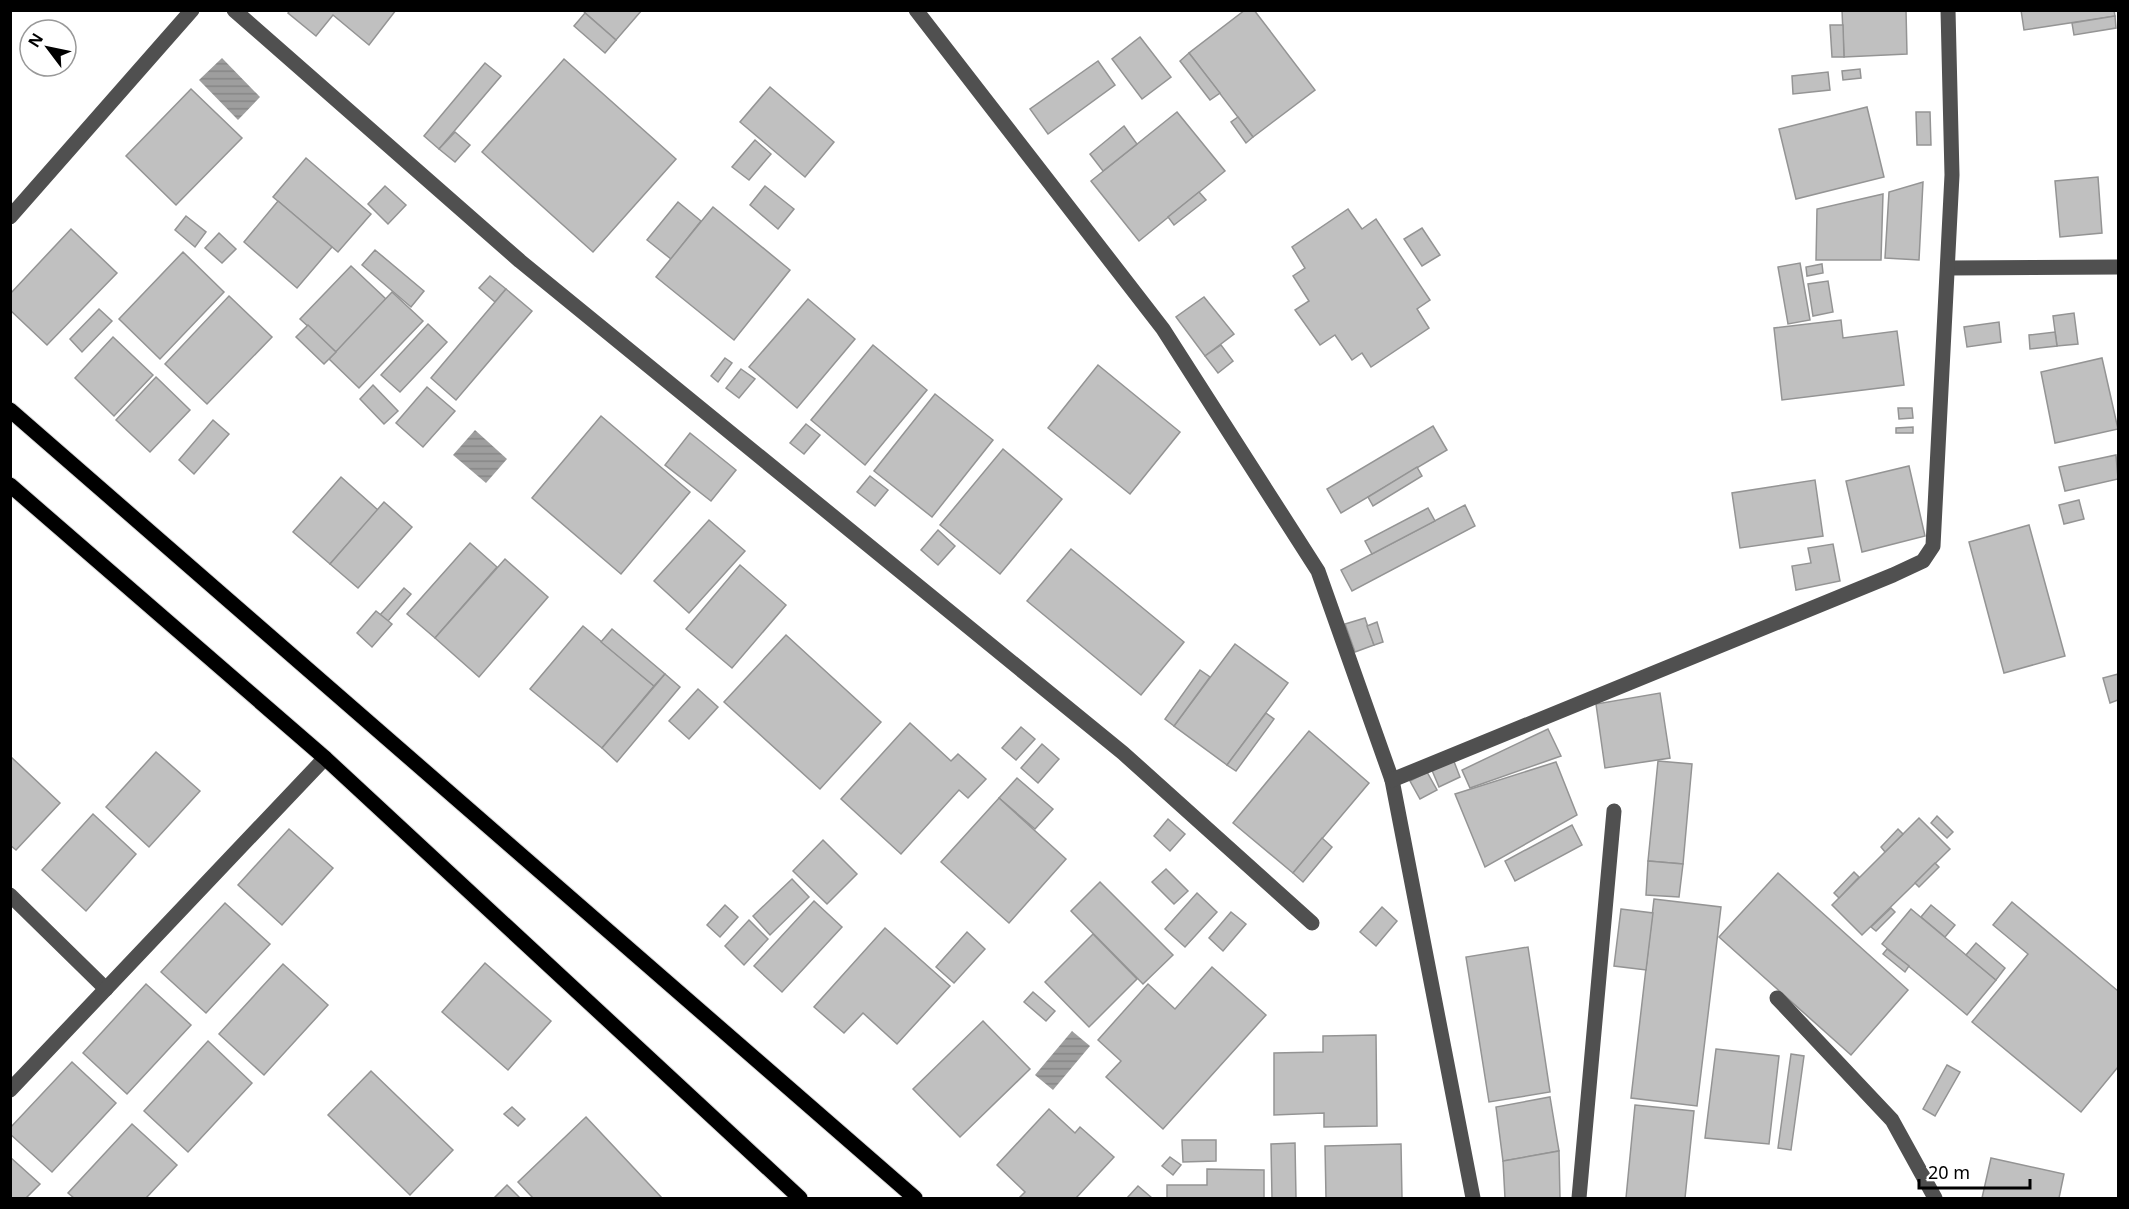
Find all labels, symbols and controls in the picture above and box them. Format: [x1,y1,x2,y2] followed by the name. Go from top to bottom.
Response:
[18,18,78,78] north arrow
[23,29,48,51] text: N
[1919,1152,2030,1190] scale bar
[1928,1160,1970,1184] text: 20 m

